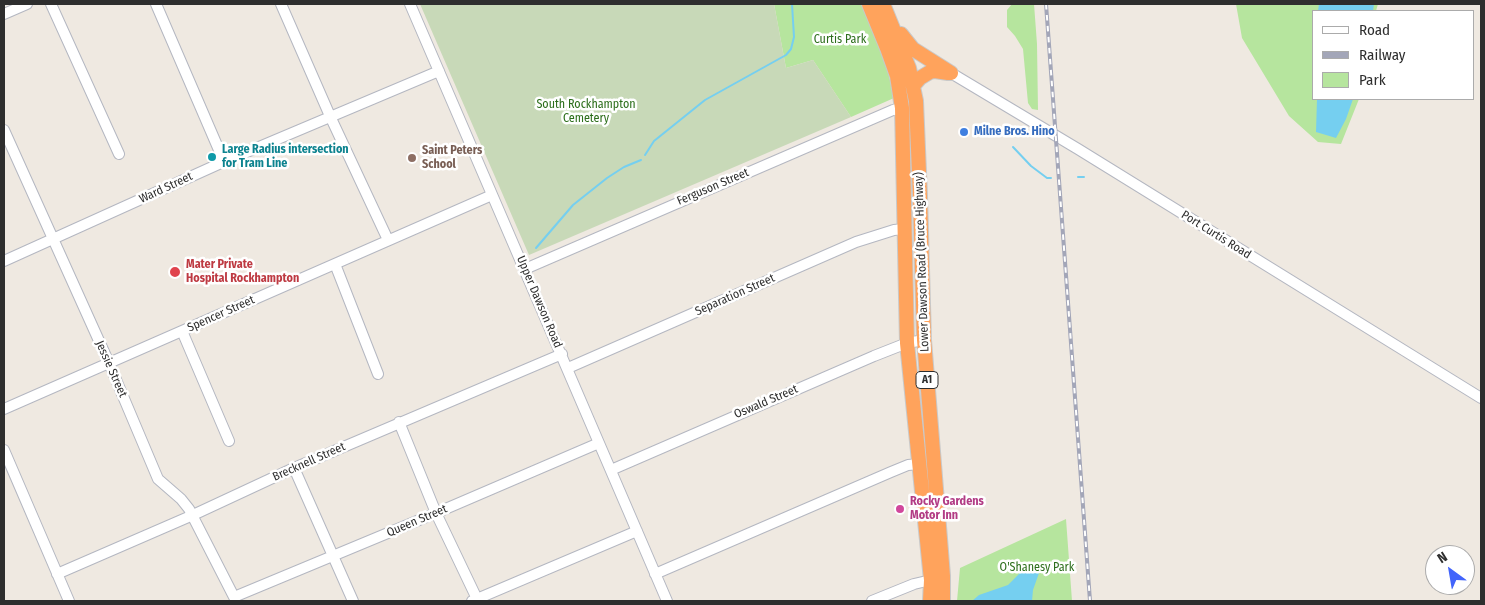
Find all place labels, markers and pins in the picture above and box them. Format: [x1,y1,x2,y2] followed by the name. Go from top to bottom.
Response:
[974,125,1055,139] place label: Milne Bros. Hino
[958,126,970,138] marker: Milne Bros. Hino
[222,143,349,171] place label: Large Radius intersection for Tram Line
[422,144,482,172] place label: Saint Peters School
[206,151,218,163] marker: Large Radius intersection for Tram Line
[406,152,418,164] marker: Saint Peters School
[186,258,299,286] place label: Mater Private Hospital Rockhampton
[168,265,182,279] marker: Mater Private Hospital Rockhampton
[910,495,984,523] place label: Rocky Gardens Motor Inn
[894,503,906,515] marker: Rocky Gardens Motor Inn

